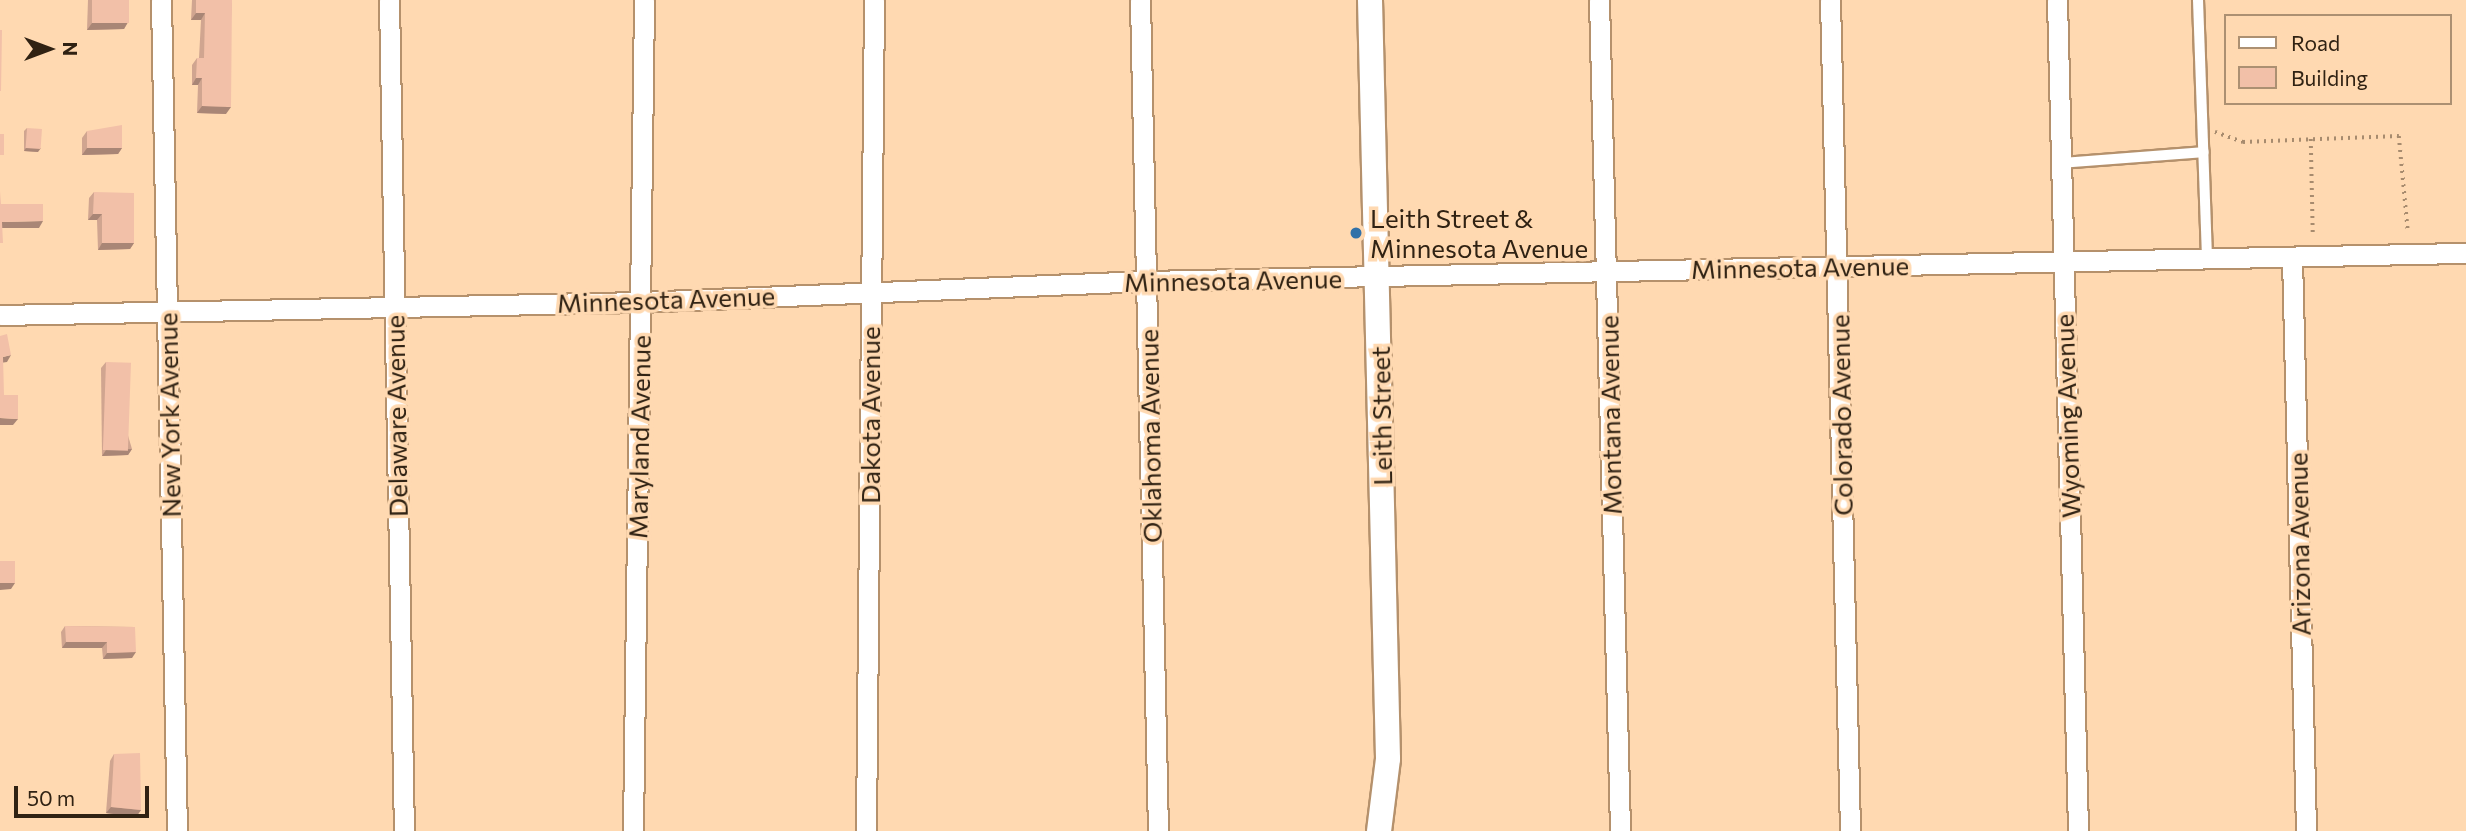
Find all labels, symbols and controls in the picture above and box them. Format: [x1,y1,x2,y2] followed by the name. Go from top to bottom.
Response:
[14,14,84,84] north arrow
[2224,14,2452,105] legend
[2291,30,2340,55] text: Road
[59,42,82,56] text: N
[2291,65,2368,90] text: Building
[1370,202,1588,264] place label: Leith Street & Minnesota Avenue
[1348,225,1364,241] marker: Leith Street & Minnesota Avenue
[1691,249,1909,285] street label: Minnesota Avenue
[1124,262,1342,298] street label: Minnesota Avenue
[556,280,776,318] street label: Minnesota Avenue
[152,312,186,518] street label: New York Avenue
[2048,313,2086,519] street label: Wyoming Avenue
[1824,314,1858,516] street label: Colorado Avenue
[379,315,413,517] street label: Delaware Avenue
[1593,315,1627,515] street label: Montana Avenue
[854,326,886,504] street label: Dakota Avenue
[1133,329,1167,543] street label: Oklahoma Avenue
[622,335,656,539] street label: Maryland Avenue
[1364,346,1398,486] street label: Leith Street
[2282,452,2316,636] street label: Arizona Avenue
[18,772,152,816] scale bar
[27,785,75,810] text: 50 m

